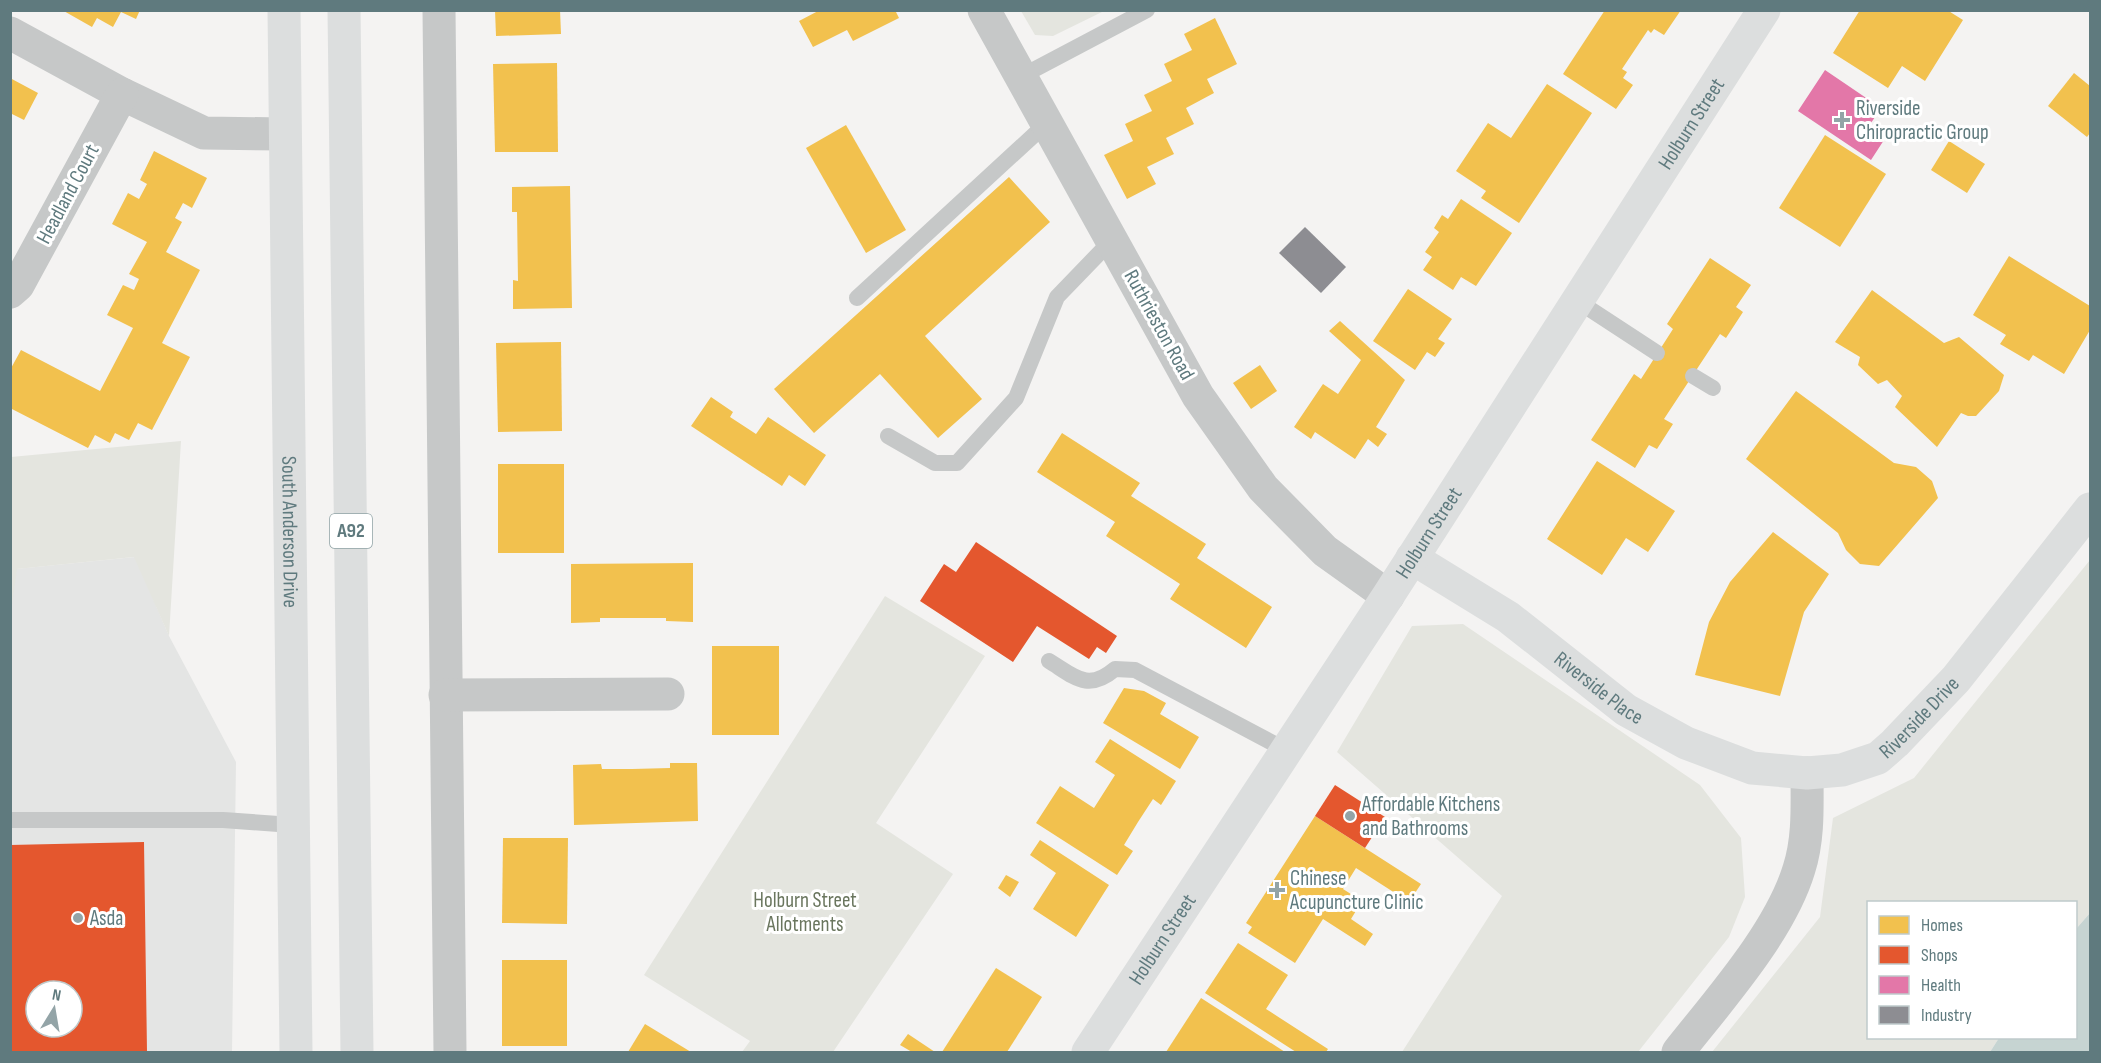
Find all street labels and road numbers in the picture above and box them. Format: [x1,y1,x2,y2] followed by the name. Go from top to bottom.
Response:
[1653,73,1730,174] street label: Holburn Street
[31,140,105,248] street label: Headland Court
[1118,266,1200,384] street label: Ruthrieston Road
[277,456,303,608] street label: South Anderson Drive
[1390,482,1467,583] street label: Holburn Street
[330,514,372,548] road number: A92
[1549,646,1648,730] street label: Riverside Place
[1874,671,1964,764] street label: Riverside Drive
[1123,889,1201,989] street label: Holburn Street

